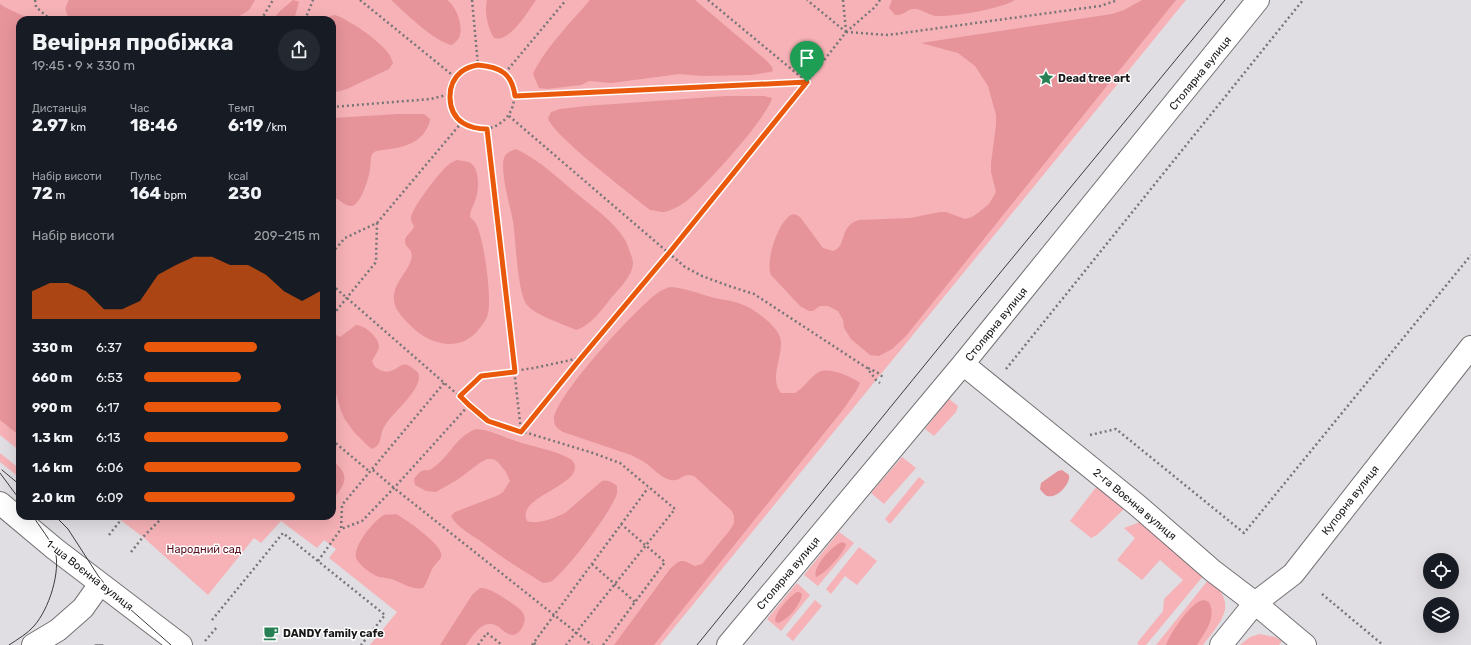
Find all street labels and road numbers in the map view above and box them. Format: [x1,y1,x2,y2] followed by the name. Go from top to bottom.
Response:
[1167,34,1234,113] street label: Столярна вулиця
[963,285,1030,364] street label: Столярна вулиця
[1319,463,1382,538] street label: Купорна вулиця
[1090,466,1179,543] street label: 2-га Воєнна вулиця
[754,534,823,612] street label: Столярна вулиця
[43,537,136,613] street label: 1-ша Воєнна вулиця

